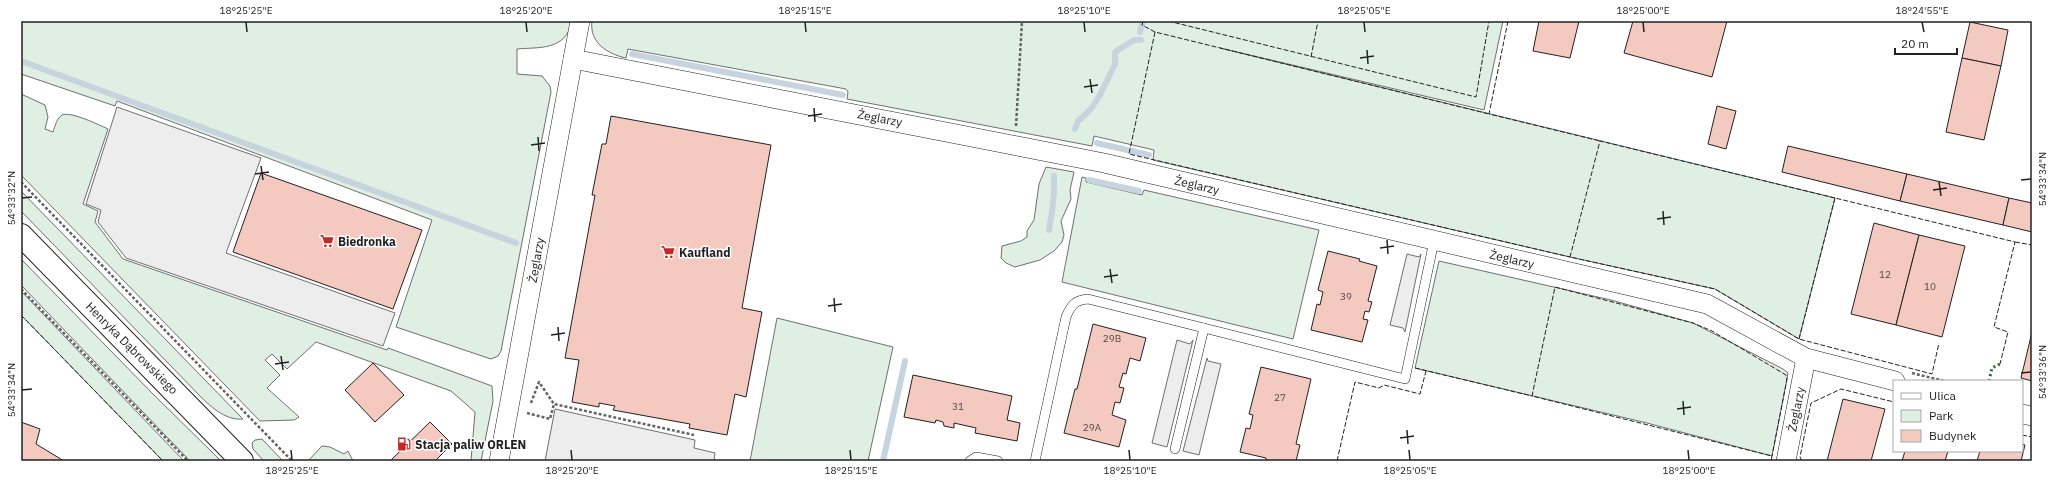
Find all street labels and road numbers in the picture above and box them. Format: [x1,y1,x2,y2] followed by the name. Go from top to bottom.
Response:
[856,106,904,130] street label: Żeglarzy
[1173,173,1221,197] street label: Żeglarzy
[525,236,547,284] street label: Żeglarzy
[1488,247,1536,271] street label: Żeglarzy
[83,299,181,397] street label: Henryka Dąbrowskiego
[1784,385,1808,433] street label: Żeglarzy

